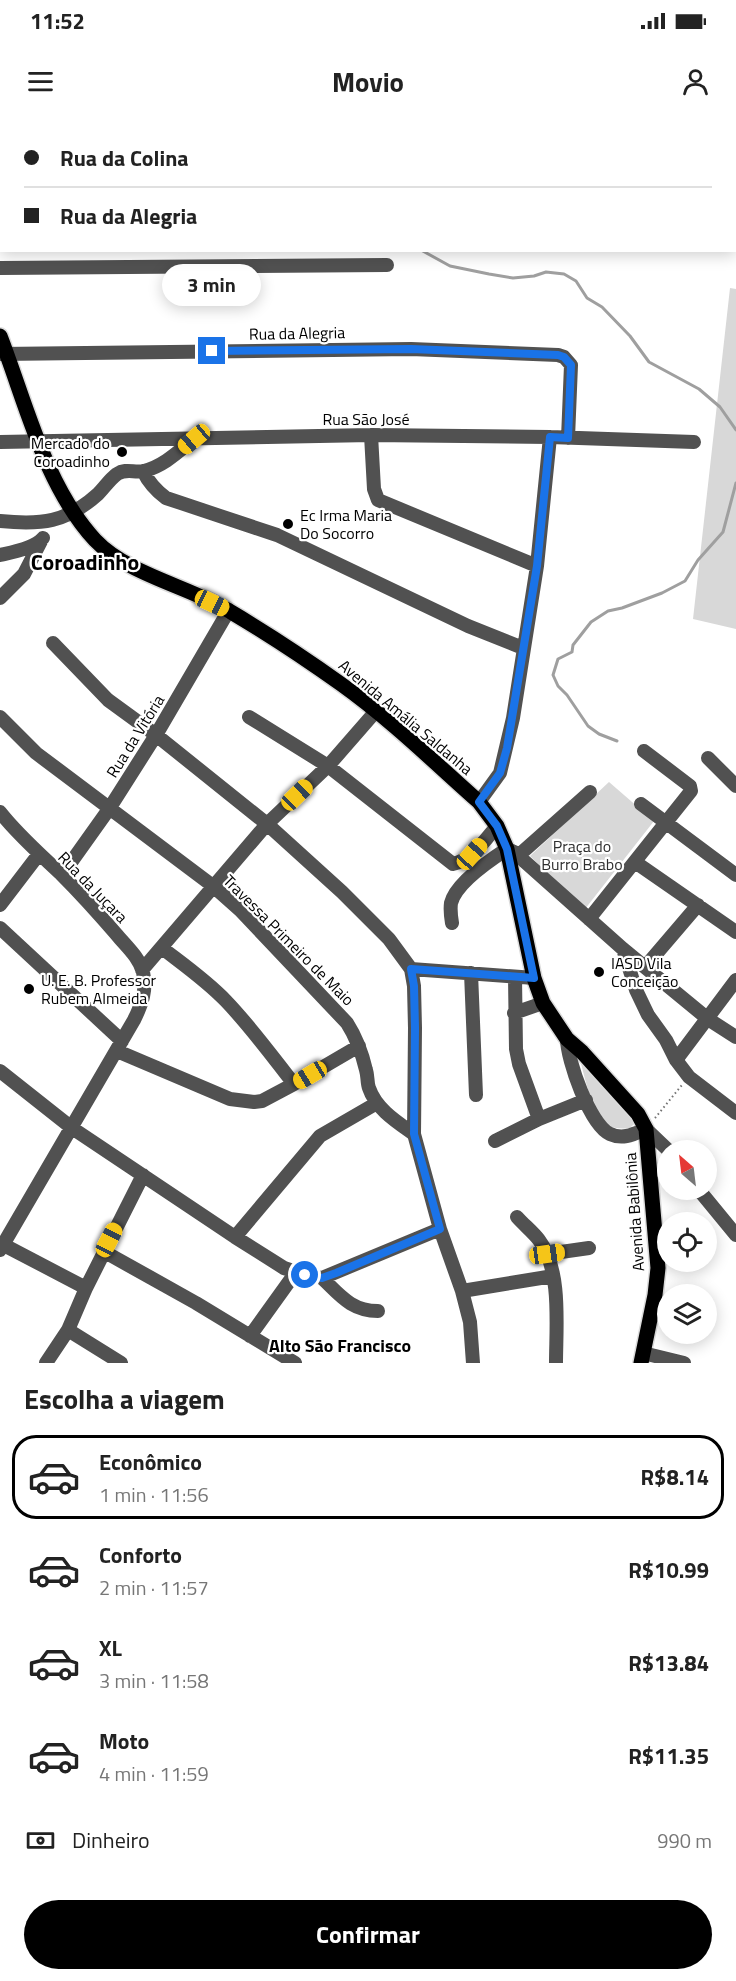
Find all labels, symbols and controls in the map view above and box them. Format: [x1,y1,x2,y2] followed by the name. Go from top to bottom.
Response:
[30,4,85,38] text: 11:52
[332,61,404,102] text: Movio
[24,65,57,98] icon: menu
[679,65,712,98] icon: person
[60,141,189,175] text: Rua da Colina
[60,199,197,233] text: Rua da Alegria
[162,264,262,306] callout: 3 min
[187,269,236,300] text: 3 min
[249,320,345,346] street label: Rua da Alegria
[198,337,225,364] route end
[322,407,410,431] street label: Rua São José
[174,421,214,457] car
[31,431,110,473] place label: Mercado do Coroadinho
[115,445,129,459] marker: Mercado do Coroadinho
[300,503,392,545] place label: Ec Irma Maria Do Socorro
[281,517,295,531] marker: Ec Irma Maria Do Socorro
[31,545,139,579] district label: Coroadinho
[192,587,232,619] car
[334,654,478,780] street label: Avenida Amália Saldanha
[100,690,170,782] street label: Rua da Vitória
[278,776,316,814] car
[541,834,623,876] park label: Praça do Burro Brabo
[453,835,491,873] car
[53,846,133,928] street label: Rua da Juçara
[218,869,360,1011] street label: Travessa Primeiro de Maio
[611,951,679,993] place label: IASD Vila Conceição
[592,965,606,979] marker: IASD Vila Conceição
[41,968,157,1010] place label: U. E. B. Professor Rubem Almeida
[22,982,36,996] marker: U. E. B. Professor Rubem Almeida
[290,1058,330,1092] car
[657,1140,717,1200] north arrow
[657,1140,717,1344] map controls
[618,1152,650,1272] street label: Avenida Babilônia
[657,1212,717,1272] button: locate
[93,1220,125,1260] car
[528,1243,566,1265] car
[291,1261,318,1288] route start
[657,1284,717,1344] button: layers
[269,1332,411,1359] district label: Alto São Francisco
[24,1378,225,1419] text: Escolha a viagem
[99,1445,202,1479] text: Econômico
[27,1450,81,1504] icon: car
[640,1460,709,1494] text: R$8.14
[99,1479,209,1510] text: 1 min · 11:56
[99,1538,182,1572] text: Conforto
[27,1543,81,1597] icon: car
[628,1553,709,1587] text: R$10.99
[99,1572,209,1603] text: 2 min · 11:57
[99,1631,122,1665] text: XL
[27,1636,81,1690] icon: car
[628,1646,709,1680] text: R$13.84
[99,1665,209,1696] text: 3 min · 11:58
[99,1724,149,1758] text: Moto
[27,1729,81,1783] icon: car
[628,1739,709,1773] text: R$11.35
[99,1758,209,1789] text: 4 min · 11:59
[72,1823,150,1857] text: Dinheiro
[24,1824,57,1857] icon: cash
[657,1825,712,1856] text: 990 m
[24,1900,712,1969] button: Confirmar

